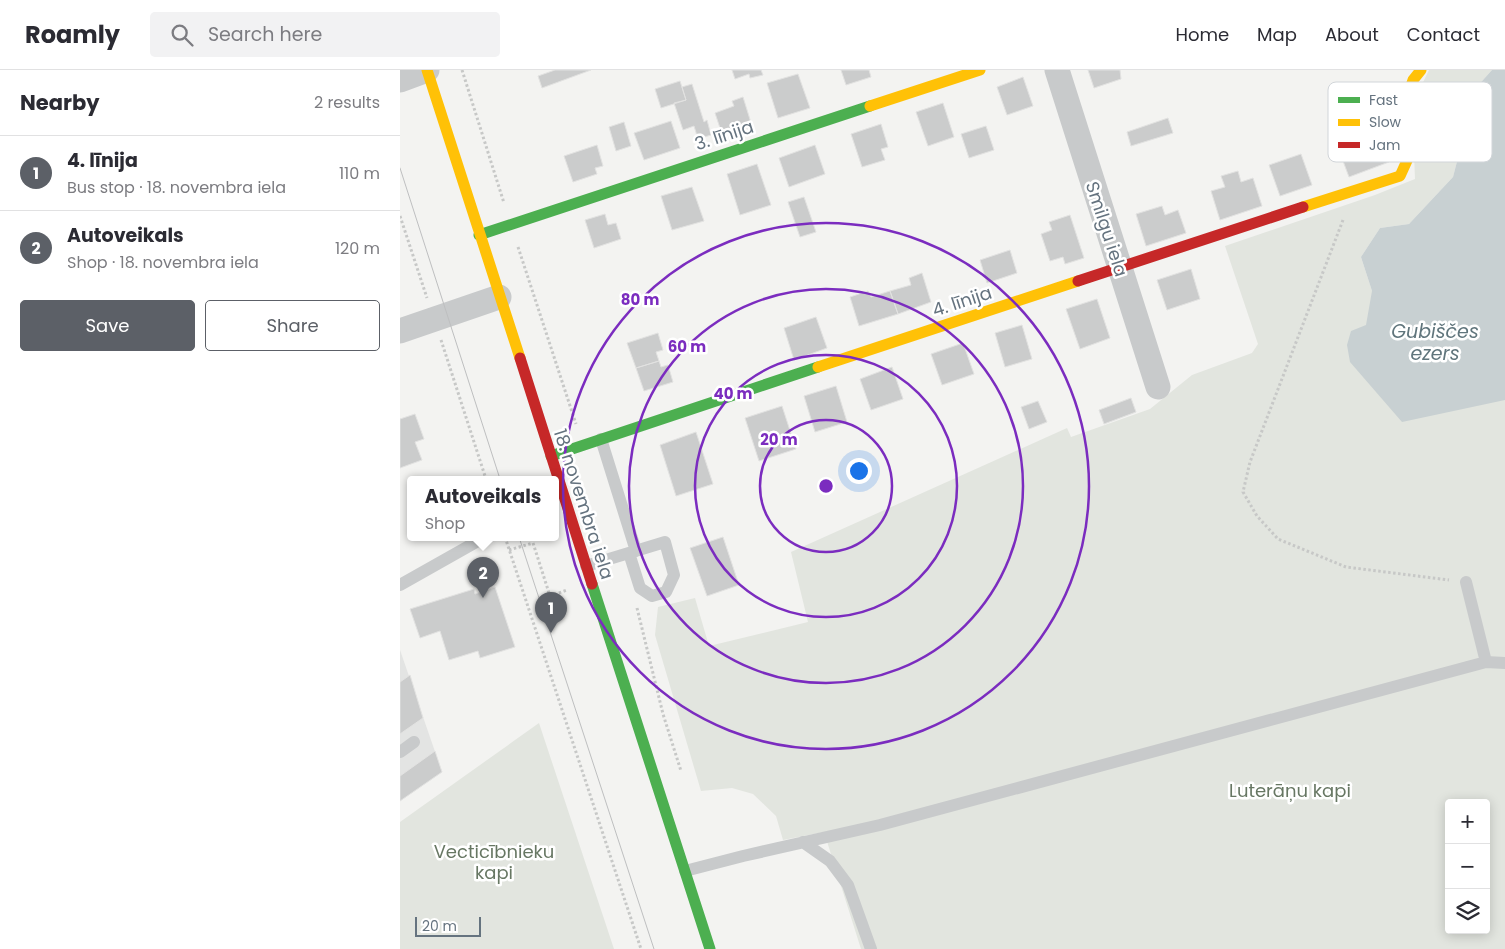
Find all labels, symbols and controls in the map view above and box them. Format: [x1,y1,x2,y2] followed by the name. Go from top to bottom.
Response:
[150,12,500,57] search box
[25,18,120,51] text: Roamly
[168,21,196,49] icon: search
[208,21,322,48] text: Search here
[1175,22,1229,47] text: Home
[1257,22,1297,47] text: Map
[1325,22,1379,47] text: About
[1407,22,1480,47] text: Contact
[1328,82,1492,162] legend
[20,88,100,117] text: Nearby
[1369,90,1398,110] text: Fast
[314,91,380,114] text: 2 results
[1369,112,1402,132] text: Slow
[691,114,757,156] street label: 3. līnija
[1369,135,1400,155] text: Jam
[67,147,138,174] text: 4. līnija
[33,162,39,185] text: 1
[339,162,380,185] text: 110 m
[67,176,286,199] text: Bus stop · 18. novembra iela
[1080,178,1134,280] street label: Smilgu iela
[67,222,184,249] text: Autoveikals
[31,237,41,260] text: 2
[335,237,380,260] text: 120 m
[67,251,259,274] text: Shop · 18. novembra iela
[929,280,995,322] street label: 4. līnija
[621,289,659,310] text: 80 m
[20,300,195,351] button: Save
[205,300,380,351] button: Share
[1391,318,1479,367] water label: Gubiščes ezers
[668,336,706,357] text: 60 m
[713,383,753,404] text: 40 m
[548,426,620,582] street label: 18. novembra iela
[760,429,798,450] text: 20 m
[846,458,872,484] your location
[407,476,559,541] popup
[817,477,835,495] centre of rings
[425,483,541,510] text: Autoveikals
[425,512,465,535] text: Shop
[467,557,499,598] pin: 2
[535,592,567,633] pin: 1
[1229,778,1351,803] park label: Luterāņu kapi
[1445,799,1490,934] map controls
[1445,799,1490,844] button: +
[434,839,554,885] park label: Vecticībnieku kapi
[1445,844,1490,889] button: −
[1445,889,1490,934] button: layers
[415,914,481,937] scale bar
[422,916,457,936] text: 20 m

